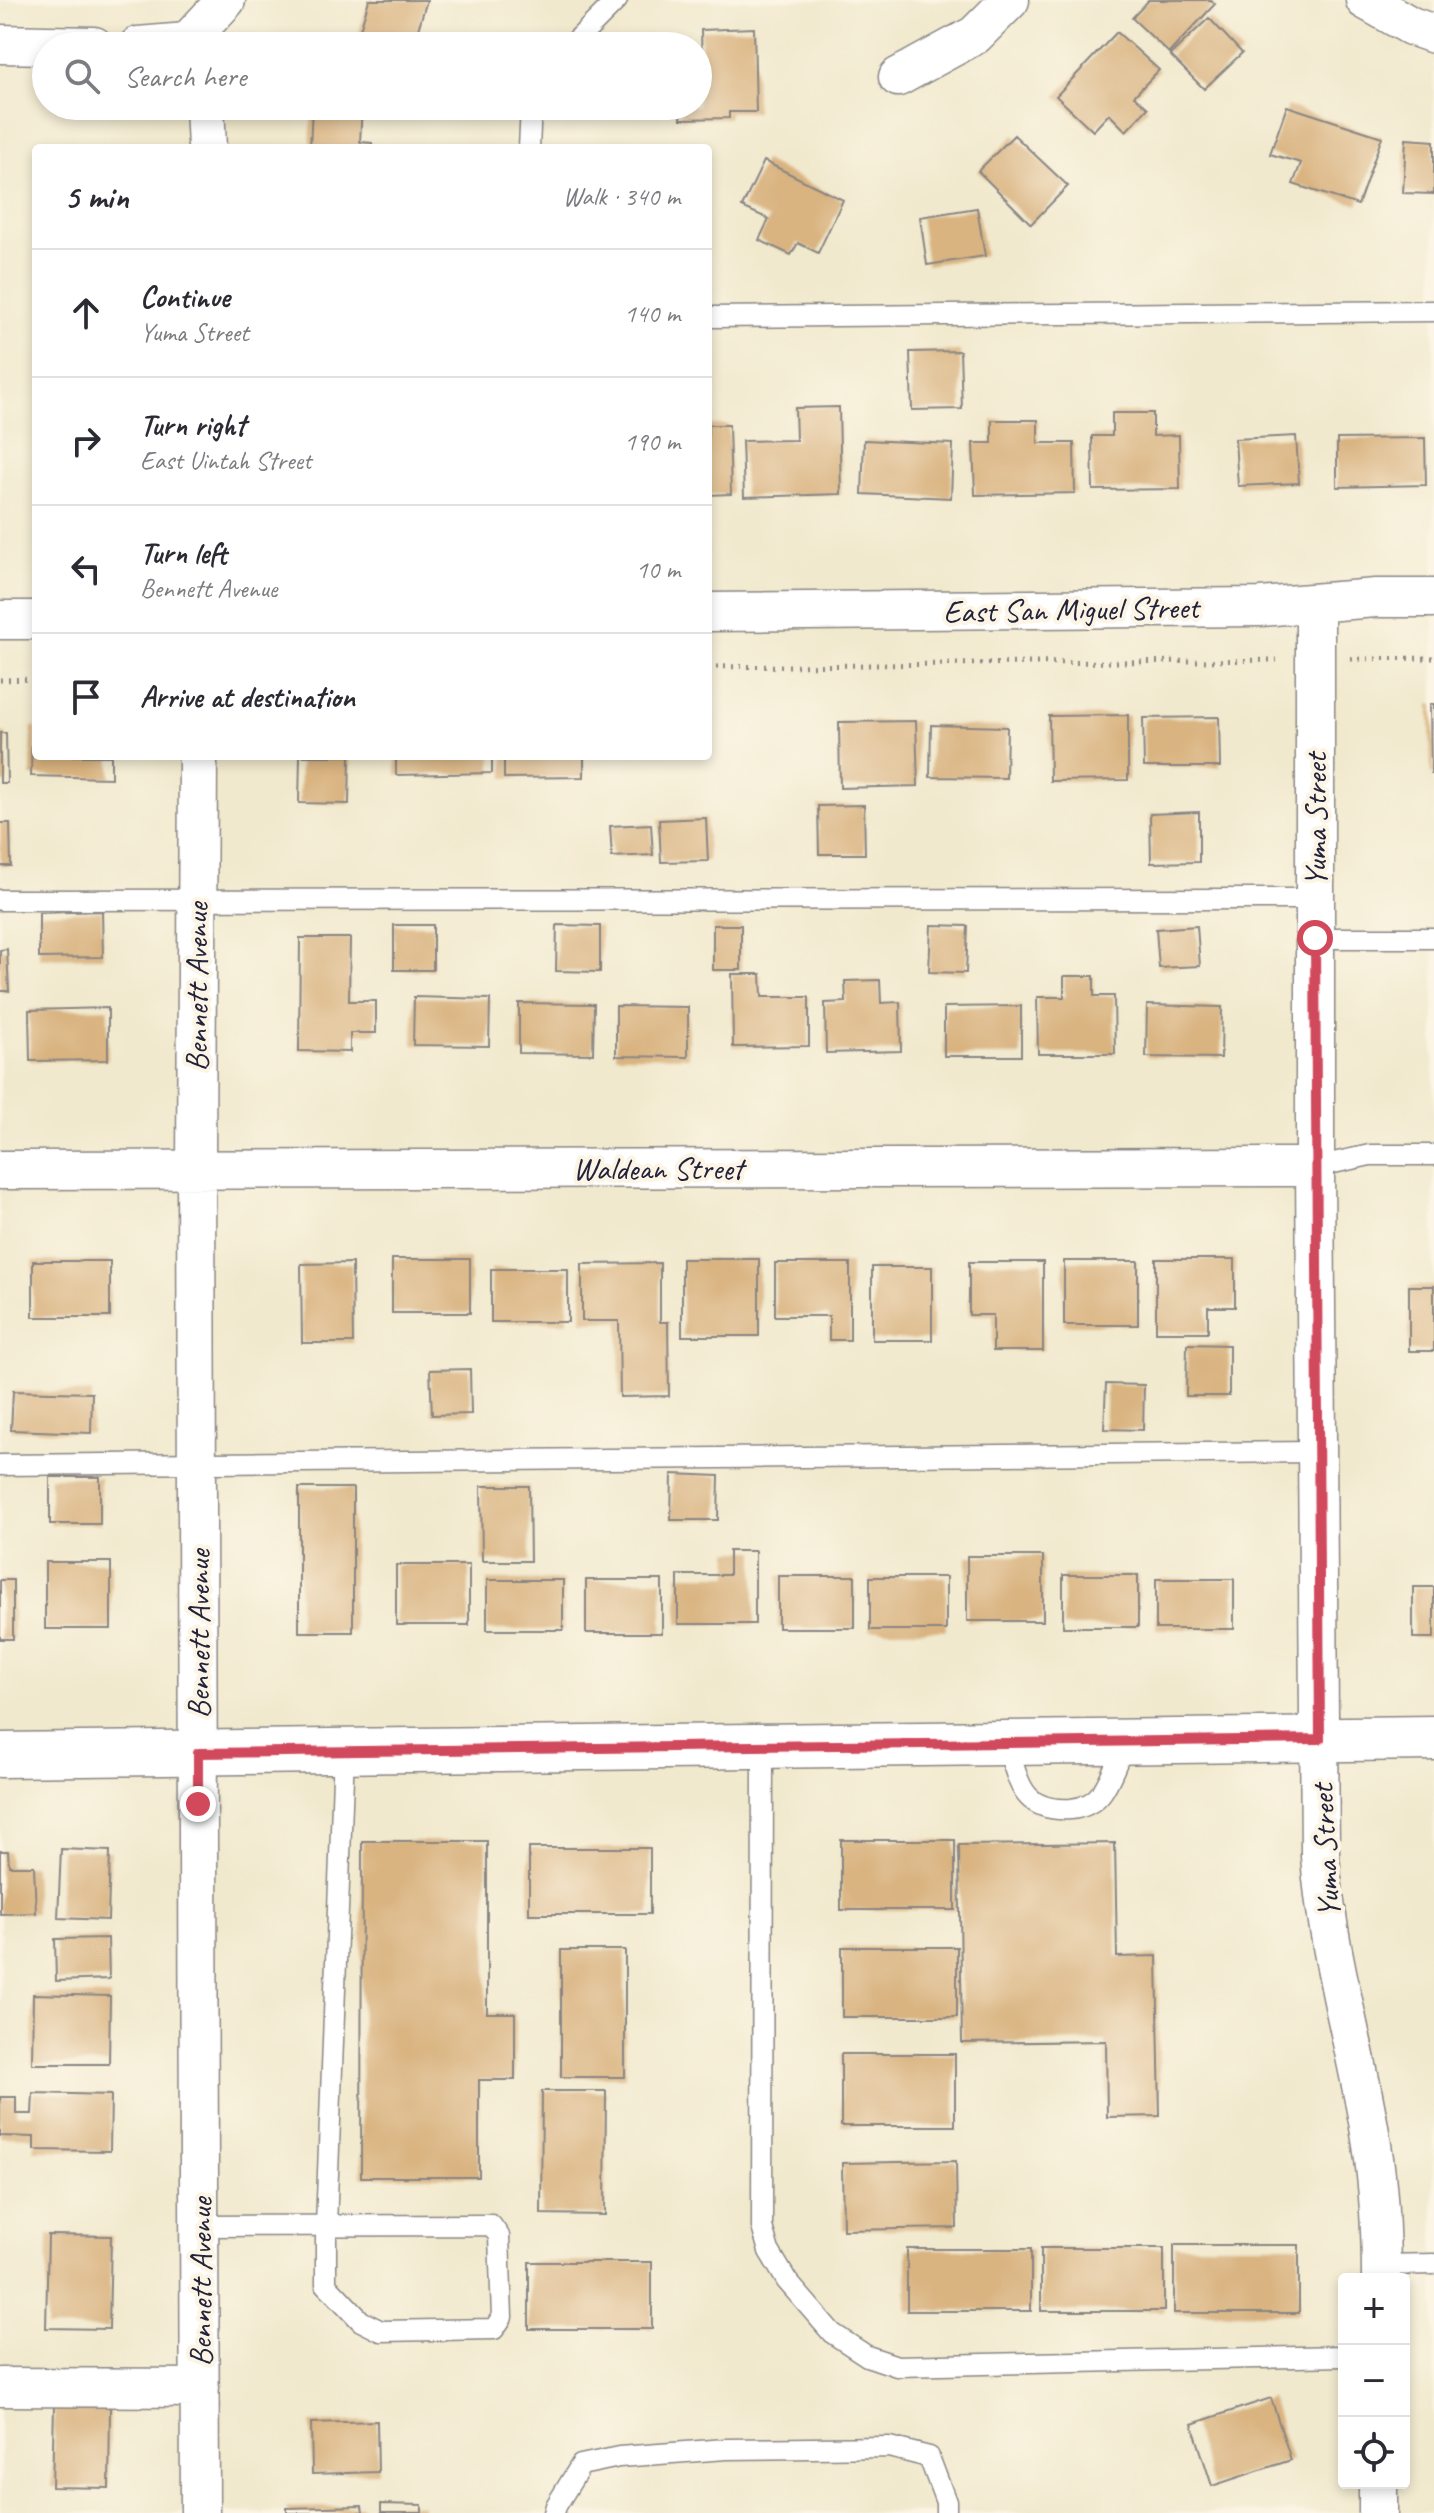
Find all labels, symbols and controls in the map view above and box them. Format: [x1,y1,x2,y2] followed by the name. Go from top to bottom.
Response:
[32,32,712,120] search box
[60,54,104,98] icon: search
[124,57,246,95] text: Search here
[64,175,129,218] text: 5 min
[563,180,680,213] text: Walk · 340 m
[140,278,230,316] text: Continue
[64,291,108,335] icon: ahead
[624,297,680,330] text: 140 m
[140,316,249,349] text: Yuma Street
[140,406,245,444] text: Turn right
[64,419,108,463] icon: right
[624,425,680,458] text: 190 m
[140,444,311,477] text: East Uintah Street
[140,534,227,572] text: Turn left
[64,547,108,591] icon: left
[636,553,680,586] text: 10 m
[140,572,277,605] text: Bennett Avenue
[943,587,1203,632] street label: East San Miguel Street
[64,675,108,719] icon: arrive
[140,678,355,716] text: Arrive at destination
[1295,750,1336,887] street label: Yuma Street
[176,900,217,1071] street label: Bennett Avenue
[1297,920,1333,956] route start
[573,1148,748,1189] street label: Waldean Street
[178,1547,219,1718] street label: Bennett Avenue
[1301,1780,1349,1919] street label: Yuma Street
[180,1786,216,1822] route end
[180,2195,221,2366] street label: Bennett Avenue
[1338,2273,1410,2489] map controls
[1338,2273,1410,2345] button: +
[1338,2345,1410,2417] button: −
[1338,2417,1410,2489] button: locate

